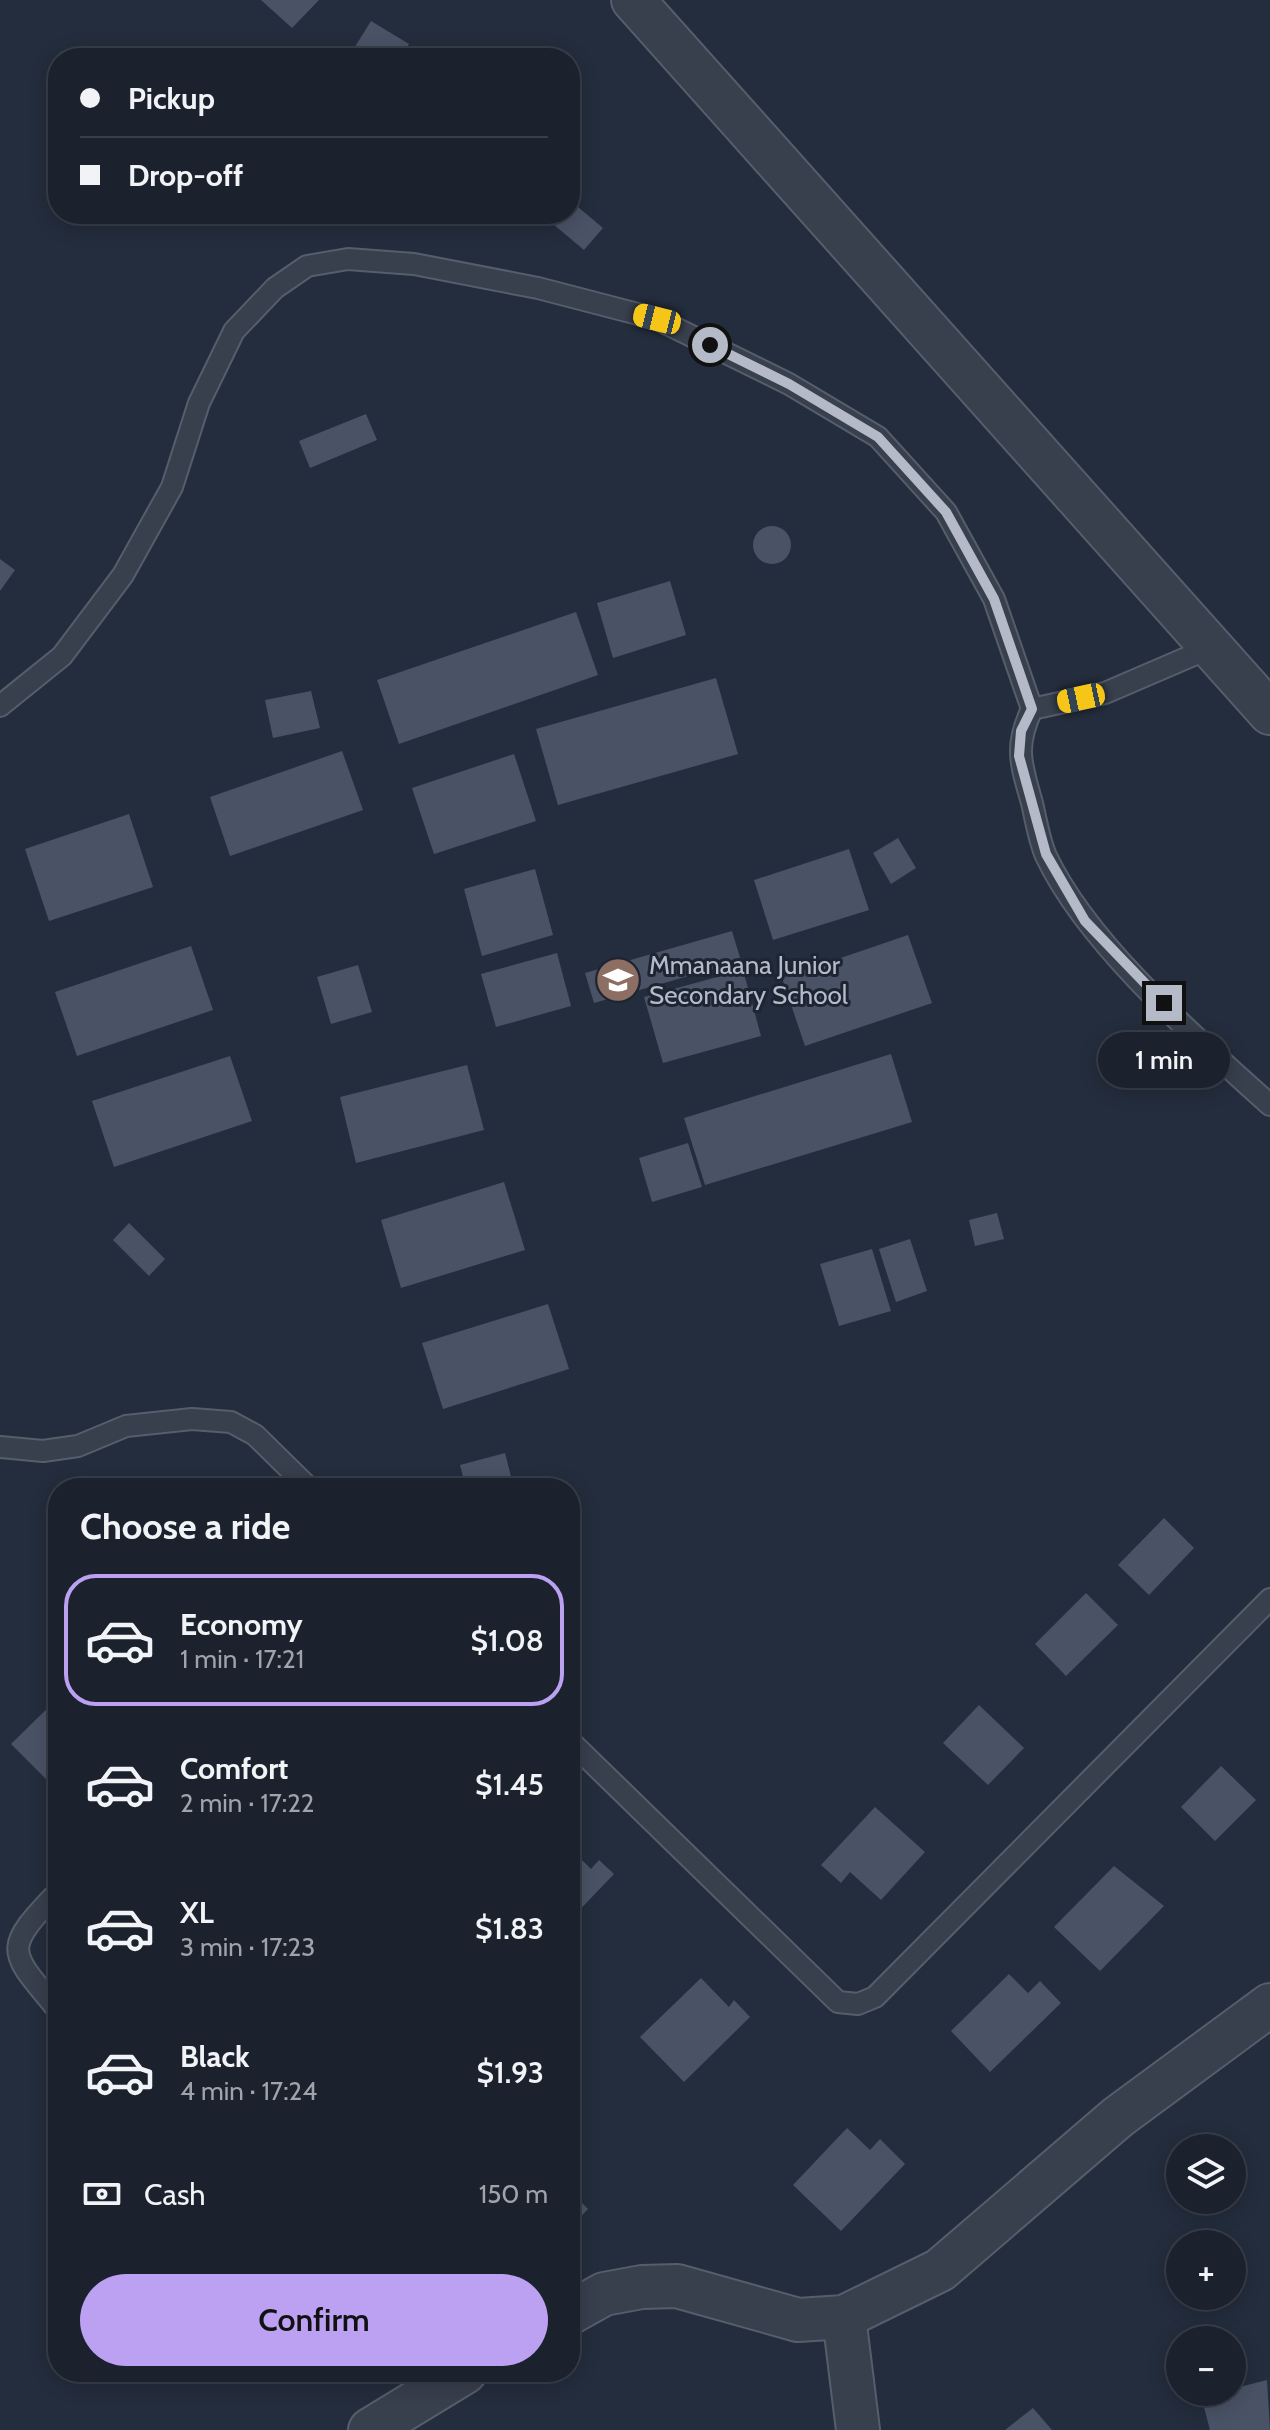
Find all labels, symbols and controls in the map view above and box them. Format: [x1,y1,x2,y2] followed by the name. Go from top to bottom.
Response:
[128,80,215,117] text: Pickup
[128,157,243,194] text: Drop-off
[631,302,683,336] car
[692,327,728,363] route start
[1055,681,1107,715] car
[649,949,848,1011] place label: Mmanaana Junior Secondary School
[594,956,642,1004] school or university icon: Mmanaana Junior Secondary School
[1146,985,1182,1021] route end
[1098,1031,1230,1087] callout: 1 min
[1135,1044,1193,1076] text: 1 min
[80,1504,290,1548] text: Choose a ride
[84,1604,156,1676] icon: car
[180,1606,303,1643] text: Economy
[471,1622,544,1659] text: $1.08
[180,1643,304,1675] text: 1 min · 17:21
[84,1748,156,1820] icon: car
[180,1750,288,1787] text: Comfort
[475,1766,544,1803] text: $1.45
[180,1787,314,1819] text: 2 min · 17:22
[84,1892,156,1964] icon: car
[180,1894,214,1931] text: XL
[475,1910,544,1947] text: $1.83
[180,1931,315,1963] text: 3 min · 17:23
[84,2036,156,2108] icon: car
[180,2038,250,2075] text: Black
[477,2054,544,2091] text: $1.93
[180,2075,317,2107] text: 4 min · 17:24
[1166,2134,1246,2406] map controls
[1166,2134,1246,2214] button: layers
[80,2172,124,2216] icon: cash
[144,2176,206,2213] text: Cash
[479,2178,548,2210] text: 150 m
[1166,2230,1246,2310] button: +
[80,2274,548,2366] button: Confirm
[1166,2326,1246,2406] button: −

